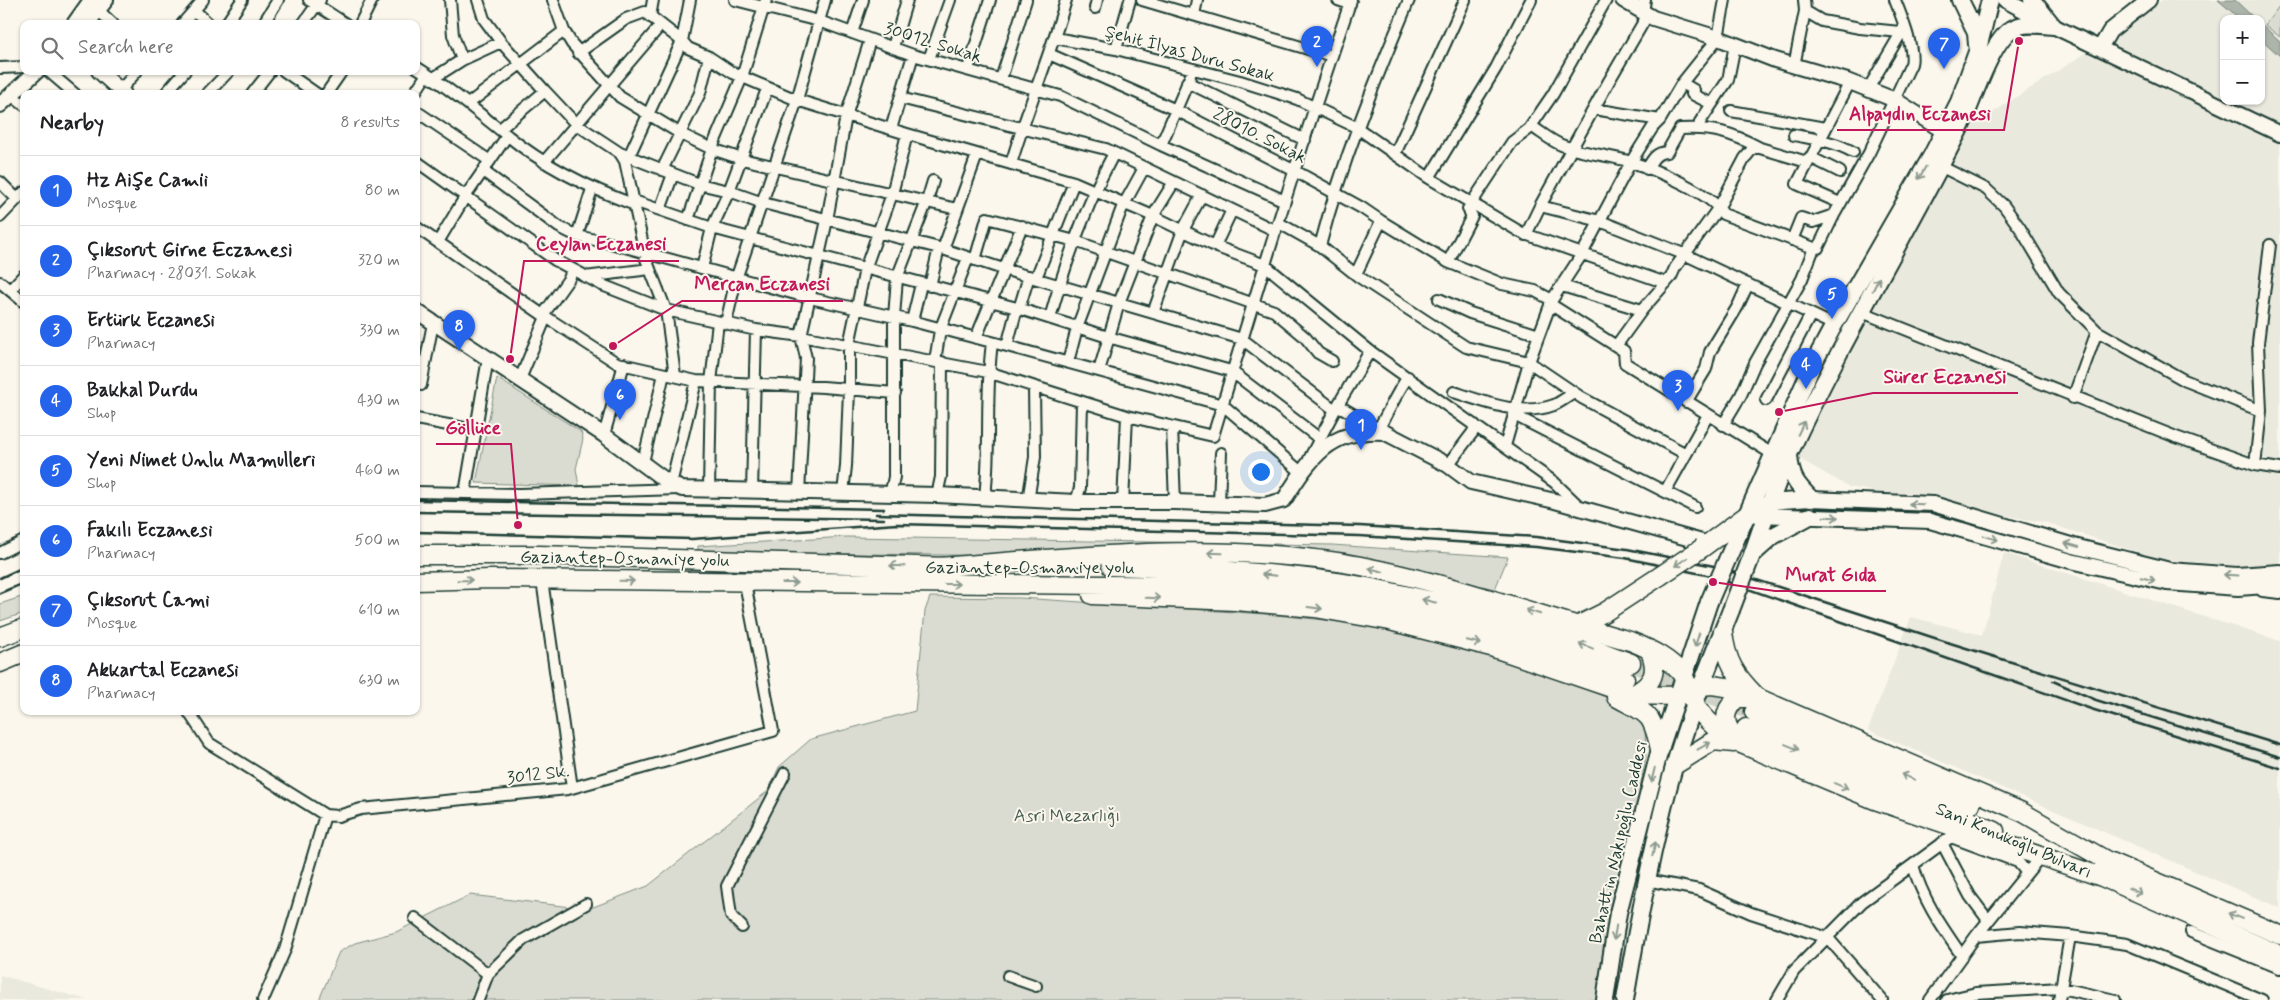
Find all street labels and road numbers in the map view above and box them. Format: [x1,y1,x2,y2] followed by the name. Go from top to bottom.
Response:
[881,17,985,69] street label: 30012. Sokak
[1102,20,1277,88] street label: Şehit İlyas Duru Sokak
[1209,102,1310,170] street label: 28010. Sokak
[520,545,730,573] street label: Gaziantep-Osmaniye yolu
[925,556,1135,580] street label: Gaziantep-Osmaniye yolu
[1584,738,1654,946] street label: Bahattin Nakıpoğlu Caddesi
[505,759,571,791] street label: 3012 Sk.
[1932,797,2096,885] street label: Sani Konukoğlu Bulvarı

